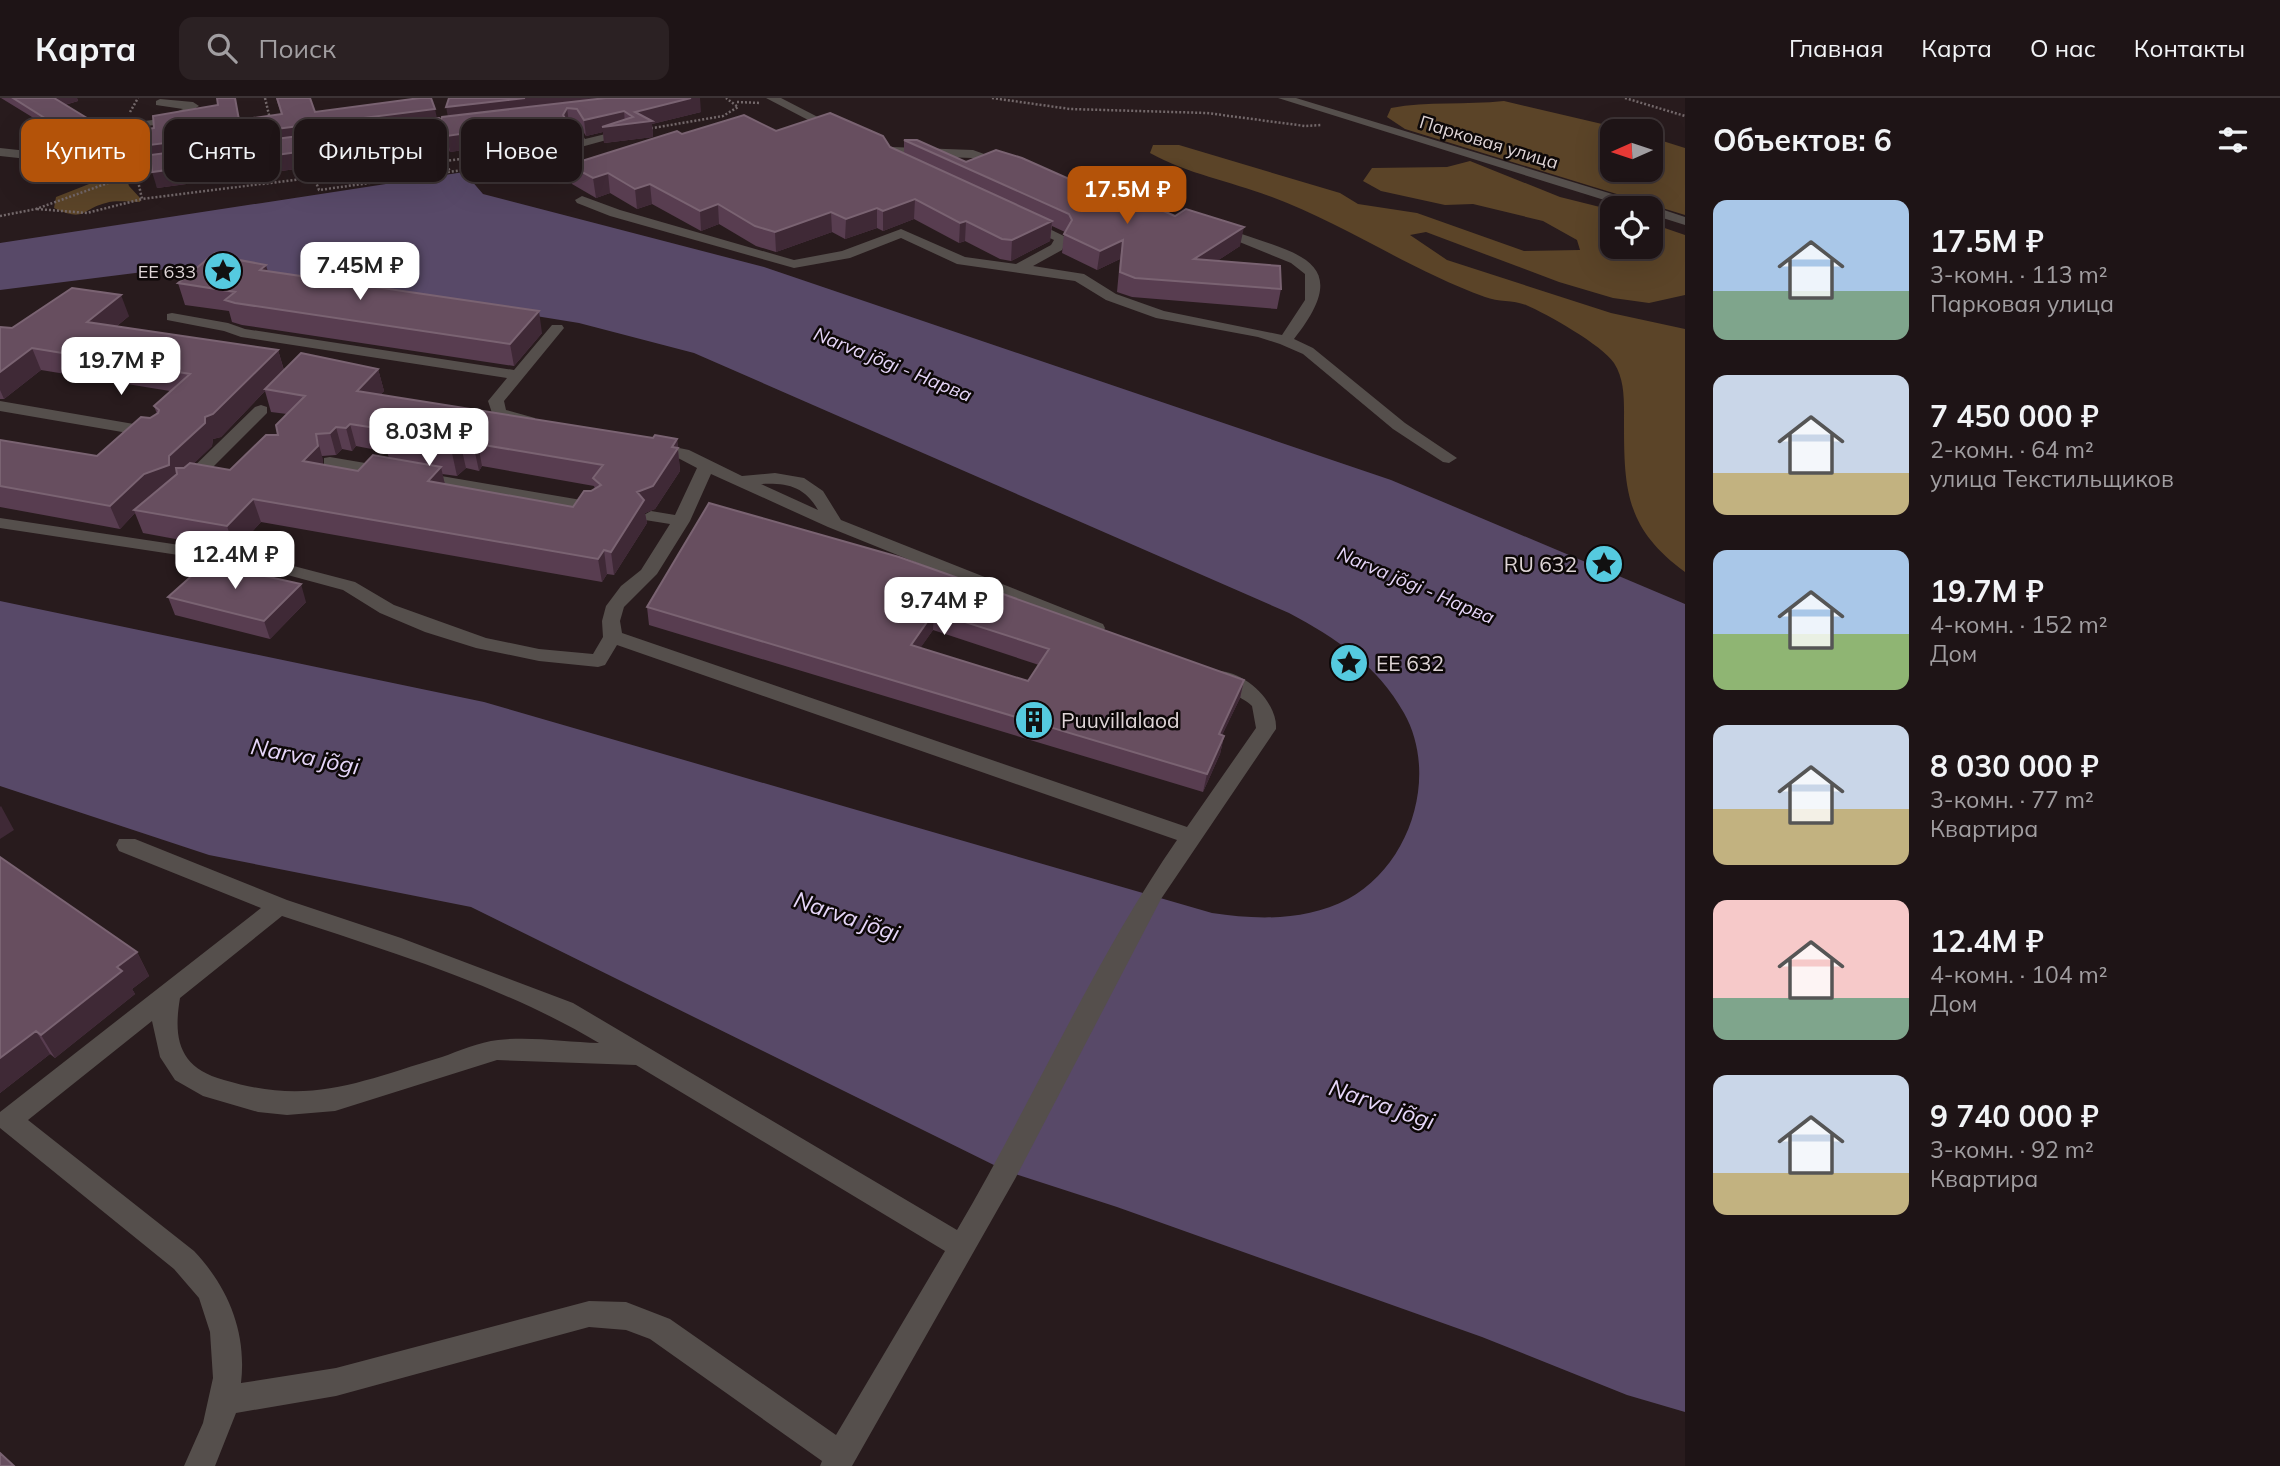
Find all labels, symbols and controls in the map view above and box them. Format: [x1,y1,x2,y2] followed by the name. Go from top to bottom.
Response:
[179,17,669,80] search box
[35,28,137,69] text: Карта
[203,29,241,67] icon: search
[259,32,336,65] text: Поиск
[1789,33,1883,63] text: Главная
[1921,33,1992,63] text: Карта
[2030,33,2096,63] text: О нас
[2134,33,2245,63] text: Контакты
[1417,110,1561,174] street label: Парковая улица
[21,119,150,182] chip: Купить
[164,119,280,182] chip: Снять
[294,119,447,182] chip: Фильтры
[461,119,582,182] chip: Новое
[1600,119,1662,182] north arrow
[1600,119,1663,259] map controls
[1713,121,1892,159] text: Объектов: 6
[2214,121,2252,159] icon: filters
[1062,166,1192,226] pin: 17.5M ₽
[1083,174,1171,203] text: 17.5M ₽
[1600,196,1663,259] button: locate
[1930,222,2044,260] text: 17.5M ₽
[1769,228,1853,312] icon: home
[295,242,425,302] pin: 7.45M ₽
[202,250,244,292] place icon: EE 633
[316,250,404,279] text: 7.45M ₽
[138,260,196,283] place label: EE 633
[1930,260,2108,289] text: 3-комн. · 113 m²
[1930,289,2114,318] text: Парковая улица
[810,321,976,407] water label: Narva jõgi - Нарва
[56,338,186,397] pin: 19.7M ₽
[77,345,165,374] text: 19.7M ₽
[1930,397,2099,435] text: 7 450 000 ₽
[1769,403,1853,487] icon: home
[364,408,494,468] pin: 8.03M ₽
[385,416,473,445] text: 8.03M ₽
[1930,435,2094,464] text: 2-комн. · 64 m²
[1930,464,2174,493] text: улица Текстильщиков
[170,532,300,591] pin: 12.4M ₽
[191,539,279,568] text: 12.4M ₽
[1334,541,1498,629] water label: Narva jõgi - Нарва
[1583,543,1625,585] place icon: RU 632
[1504,551,1577,577] place label: RU 632
[1930,572,2044,610] text: 19.7M ₽
[879,578,1009,637] pin: 9.74M ₽
[1769,578,1853,662] icon: home
[900,585,988,614] text: 9.74M ₽
[1930,610,2108,639] text: 4-комн. · 152 m²
[1930,639,1977,668] text: Дом
[1328,642,1370,684] place icon: EE 632
[1376,650,1444,676] place label: EE 632
[1013,699,1055,741] building icon: Puuvillalaod
[1061,707,1180,733] place label: Puuvillalaod
[248,731,362,781] water label: Narva jõgi
[1930,747,2099,785] text: 8 030 000 ₽
[1769,753,1853,837] icon: home
[1930,785,2094,814] text: 3-комн. · 77 m²
[1930,814,2038,843] text: Квартира
[790,884,904,948] water label: Narva jõgi
[1930,922,2044,960] text: 12.4M ₽
[1769,928,1853,1012] icon: home
[1930,960,2108,989] text: 4-комн. · 104 m²
[1930,989,1977,1018] text: Дом
[1325,1072,1439,1136] water label: Narva jõgi
[1930,1097,2099,1135] text: 9 740 000 ₽
[1769,1103,1853,1187] icon: home
[1930,1135,2094,1164] text: 3-комн. · 92 m²
[1930,1164,2038,1193] text: Квартира

